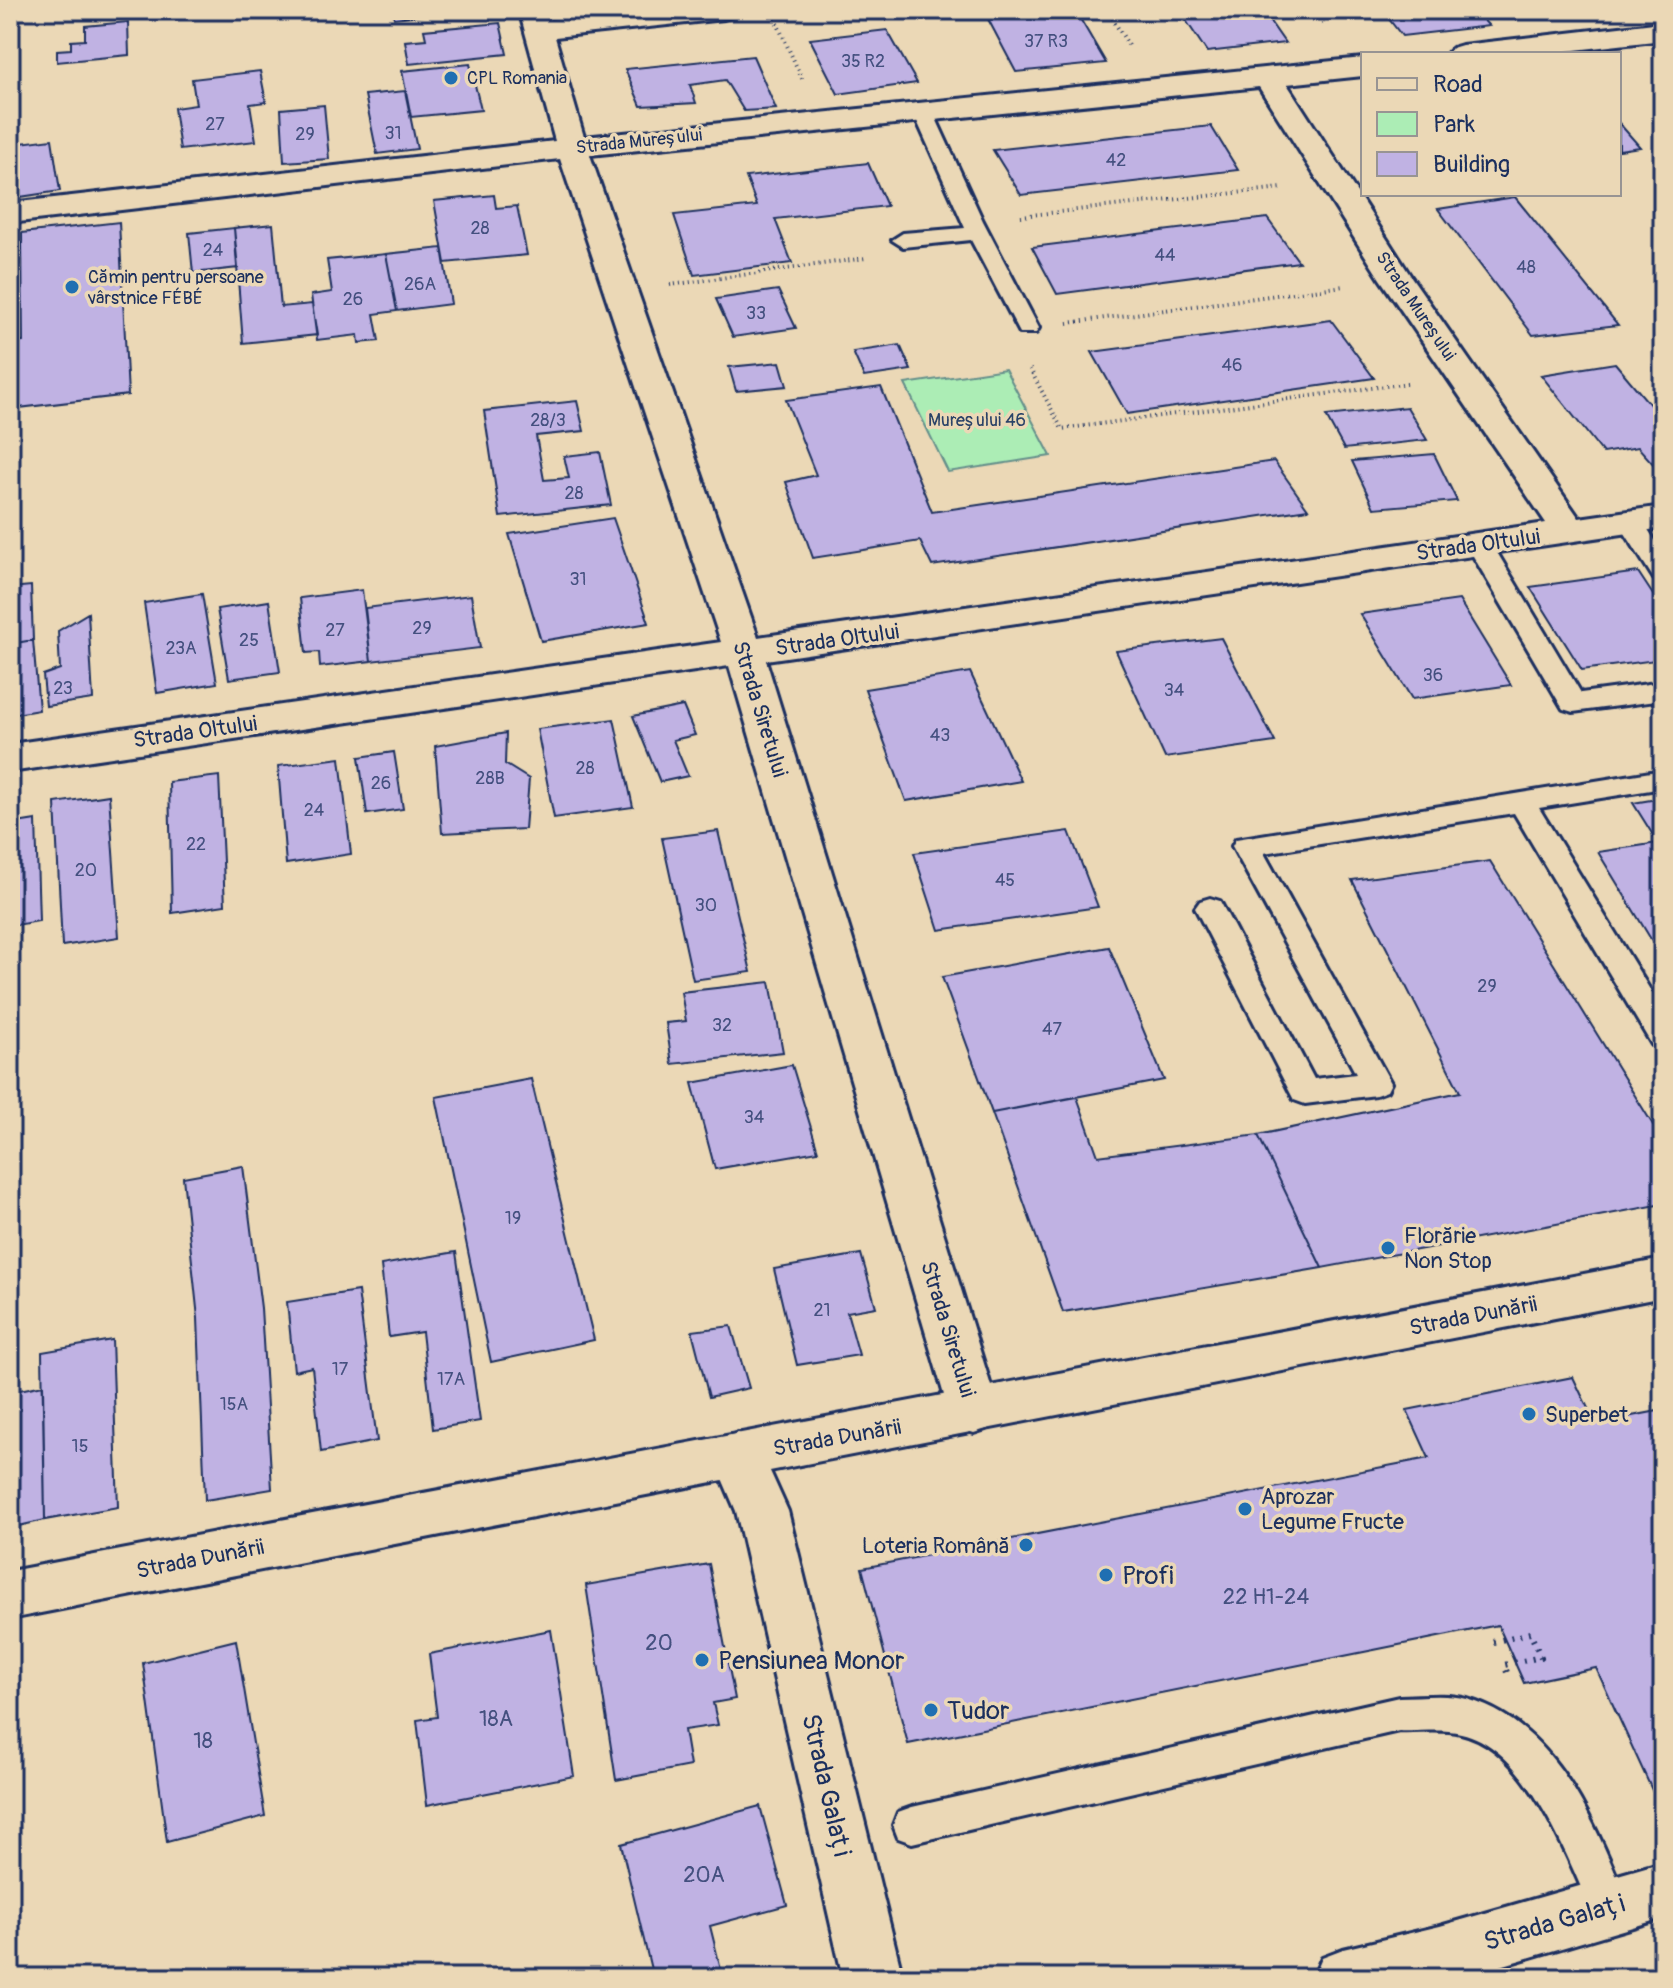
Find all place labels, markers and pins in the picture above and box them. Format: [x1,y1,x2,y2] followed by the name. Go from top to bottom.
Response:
[467,67,567,90] place label: CPL Romania
[442,69,460,87] marker: CPL Romania
[87,266,264,310] place label: Cămin pentru persoane vârstnice FÉBÉ
[63,278,81,296] marker: Cămin pentru persoane vârstnice FÉBÉ
[1404,1222,1492,1275] place label: Florărie Non Stop
[1379,1239,1397,1257] marker: Florărie Non Stop
[1545,1401,1629,1429] place label: Superbet
[1520,1405,1538,1423] marker: Superbet
[1261,1483,1404,1536] place label: Aprozar Legume Fructe
[1236,1500,1254,1518] marker: Aprozar Legume Fructe
[862,1532,1010,1560] place label: Loteria Română
[1017,1536,1035,1554] marker: Loteria Română
[1122,1560,1174,1592] place label: Profi
[1097,1566,1115,1584] marker: Profi
[718,1645,905,1677] place label: Pensiunea Monor
[693,1651,711,1669] marker: Pensiunea Monor
[947,1695,1010,1727] place label: Tudor
[922,1701,940,1719] marker: Tudor

